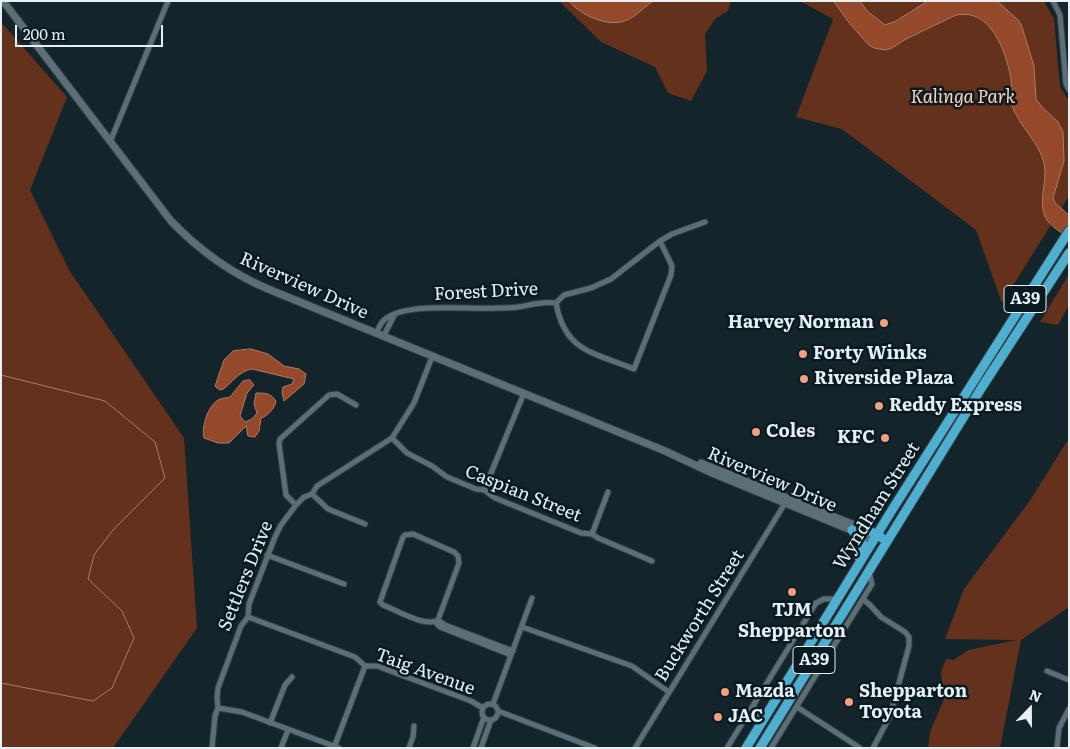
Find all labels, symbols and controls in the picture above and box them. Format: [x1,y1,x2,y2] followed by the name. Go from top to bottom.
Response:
[18,15,165,47] scale bar
[23,22,66,45] text: 200 m
[911,87,1015,109] park label: Kalinga Park
[236,248,372,324] street label: Riverview Drive
[433,278,539,306] street label: Forest Drive
[1004,286,1046,312] road number: A39
[728,312,874,334] place label: Harvey Norman
[878,317,890,329] marker: Harvey Norman
[813,343,927,365] place label: Forty Winks
[797,348,809,360] marker: Forty Winks
[814,368,954,390] place label: Riverside Plaza
[798,373,810,385] marker: Riverside Plaza
[889,395,1022,417] place label: Reddy Express
[873,400,885,412] marker: Reddy Express
[766,421,815,443] place label: Coles
[750,426,762,438] marker: Coles
[837,427,875,449] place label: KFC
[879,432,891,444] marker: KFC
[829,438,925,574] street label: Wyndham Street
[704,443,840,517] street label: Riverview Drive
[462,461,584,527] street label: Caspian Street
[214,518,278,634] street label: Settlers Drive
[651,546,749,686] street label: Buckworth Street
[786,586,798,598] marker: TJM Shepparton
[738,600,846,642] place label: TJM Shepparton
[372,644,478,700] street label: Taig Avenue
[793,646,835,674] road number: A39
[735,681,795,703] place label: Mazda
[859,681,967,724] place label: Shepparton Toyota
[1005,684,1055,734] north arrow
[1026,684,1045,707] text: N
[719,686,731,698] marker: Mazda
[843,696,855,708] marker: Shepparton Toyota
[728,706,763,728] place label: JAC
[712,711,724,723] marker: JAC

